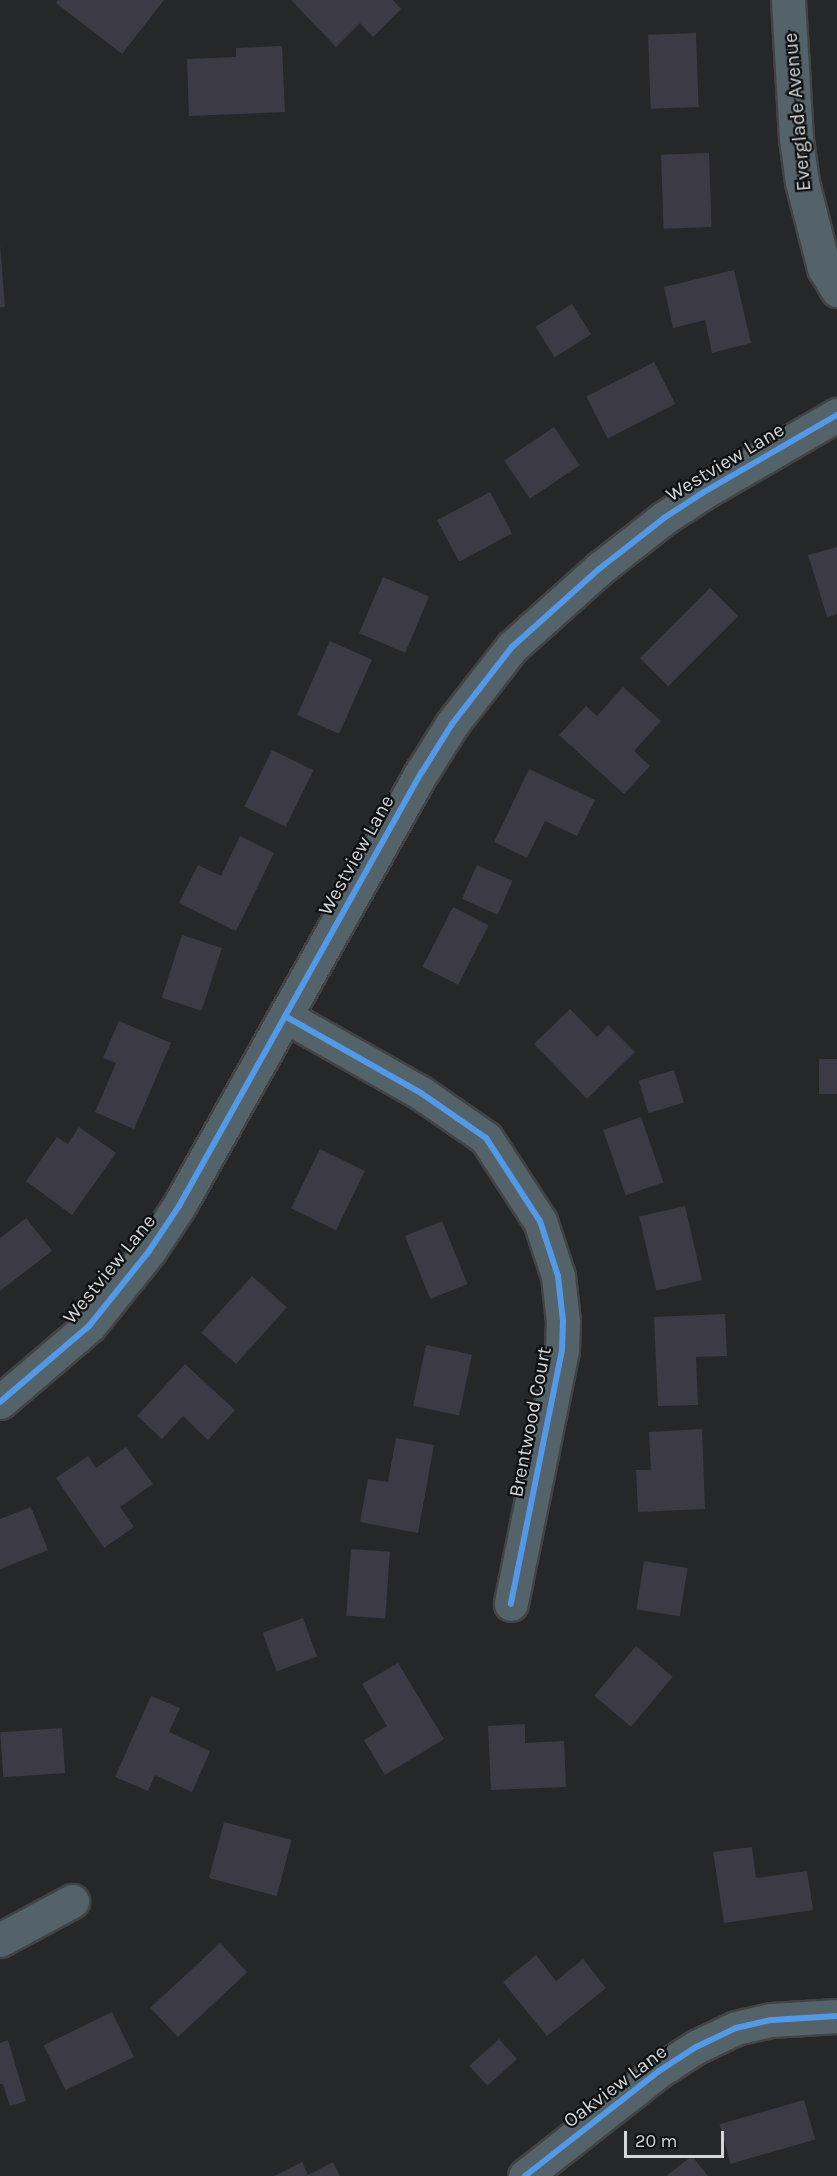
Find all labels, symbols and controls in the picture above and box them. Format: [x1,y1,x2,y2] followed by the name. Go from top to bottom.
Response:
[778,32,816,192] street label: Everglade Avenue
[661,417,789,507] street label: Westview Lane
[313,791,399,919] street label: Westview Lane
[58,1209,160,1329] street label: Westview Lane
[504,1345,556,1499] street label: Brentwood Court
[558,2039,672,2133] street label: Oakview Lane
[627,2119,728,2157] scale bar
[635,2130,677,2152] text: 20 m

